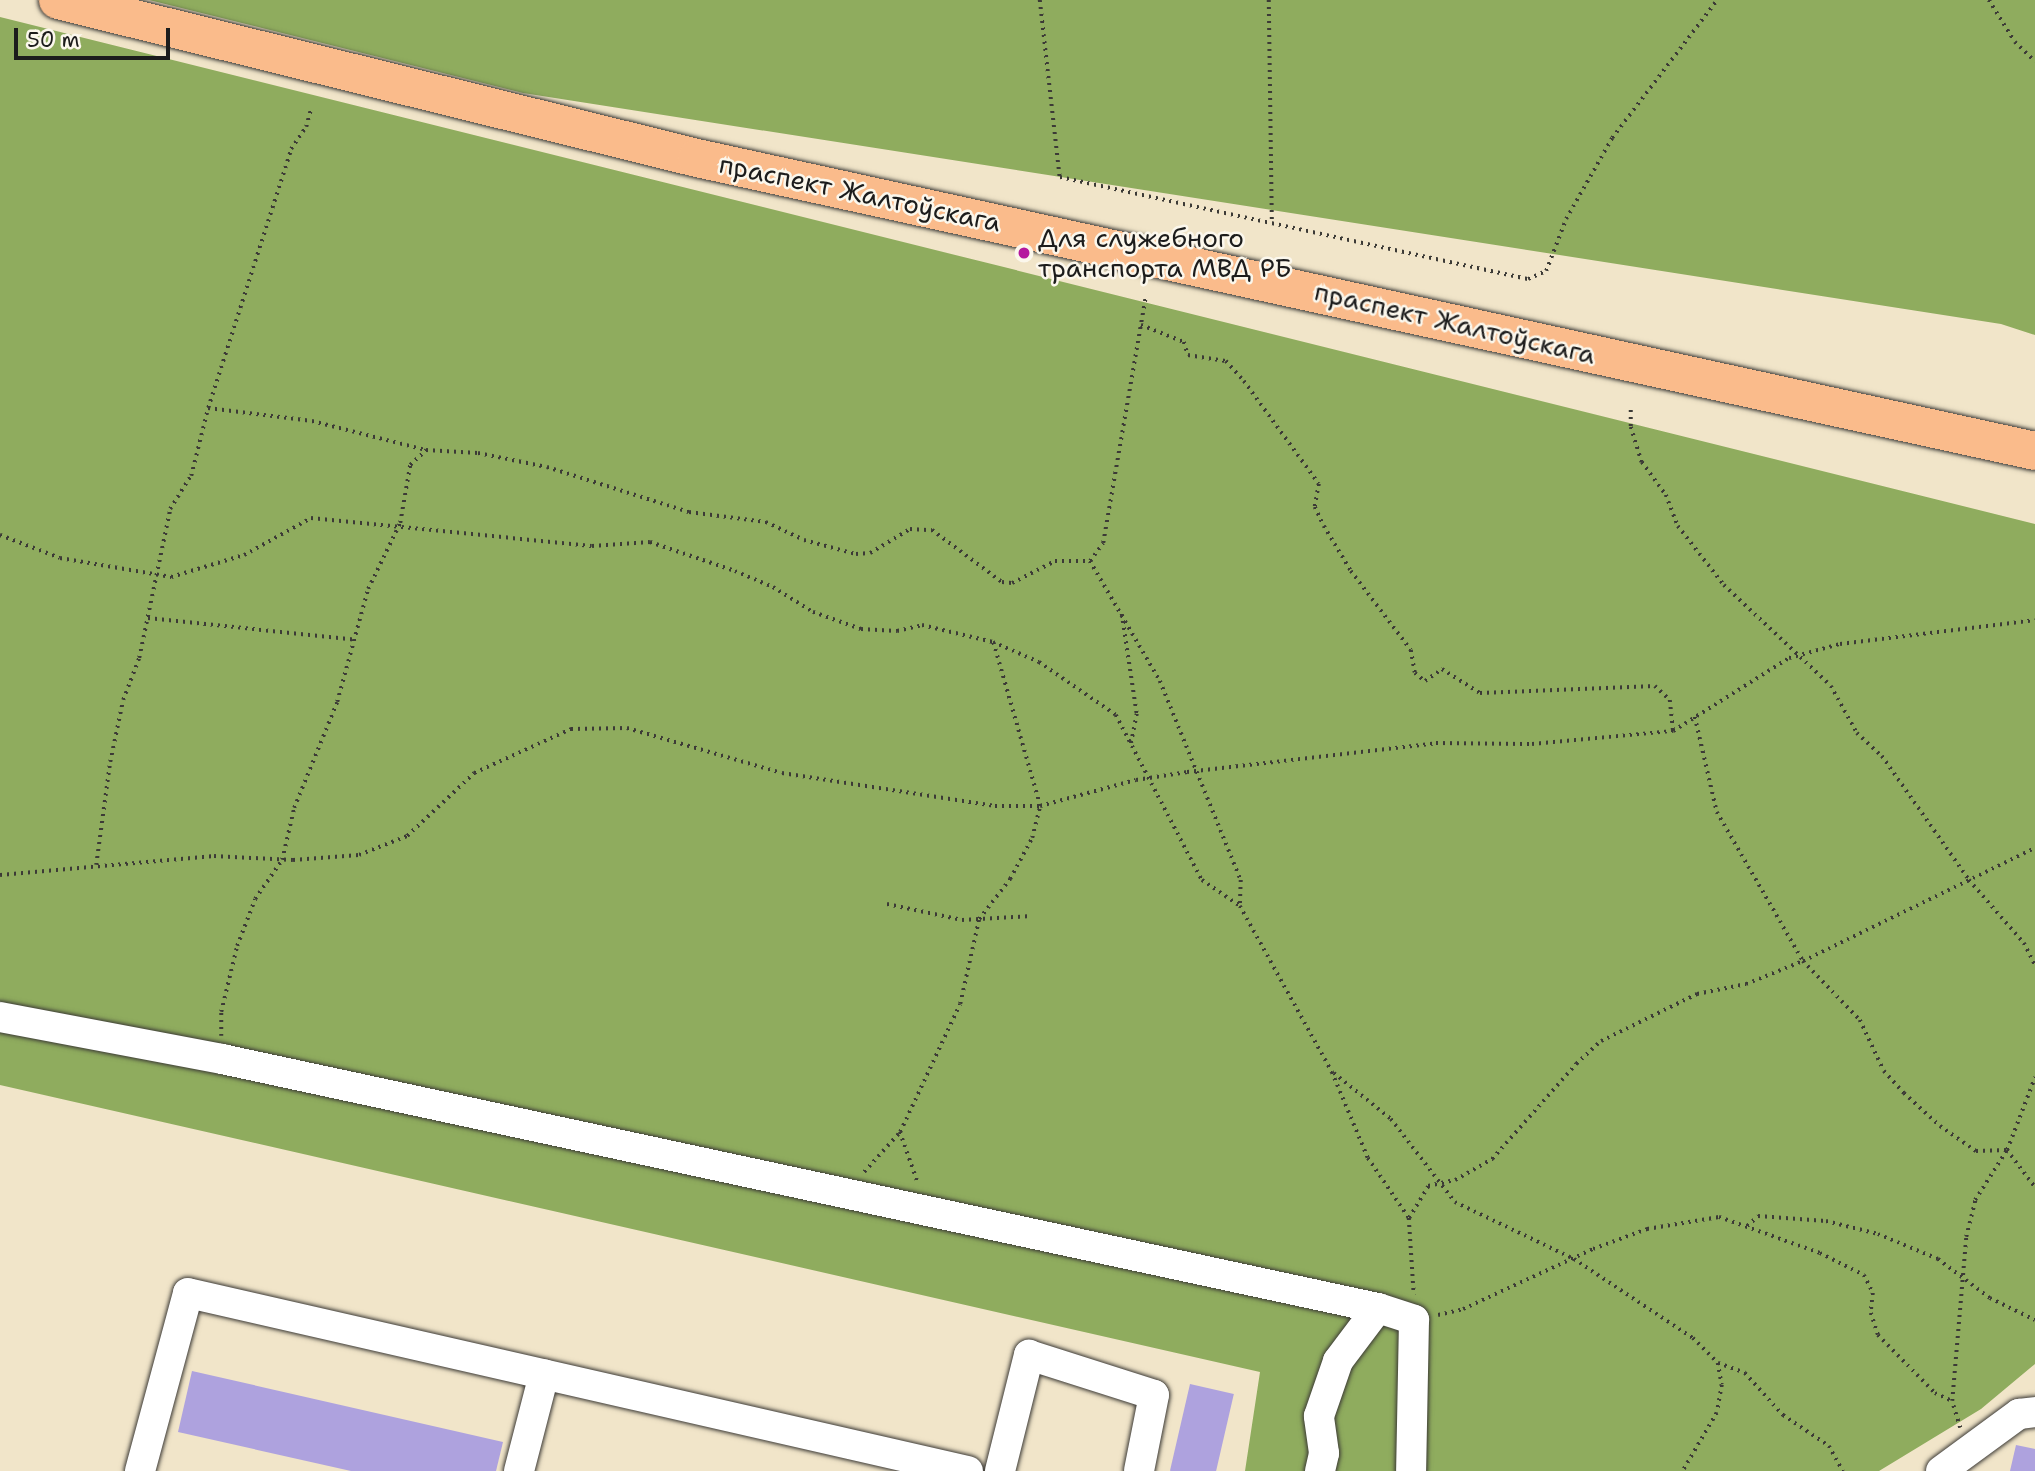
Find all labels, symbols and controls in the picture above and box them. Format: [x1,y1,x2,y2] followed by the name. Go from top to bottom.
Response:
[18,14,173,58] scale bar
[27,26,80,54] text: 50 m
[716,148,1004,238] street label: праспект Жалтоўскага
[1038,222,1292,284] place label: Для служебного транспорта МВД РБ
[1016,245,1032,261] marker: Для служебного транспорта МВД РБ
[1312,275,1598,371] street label: праспект Жалтоўскага

